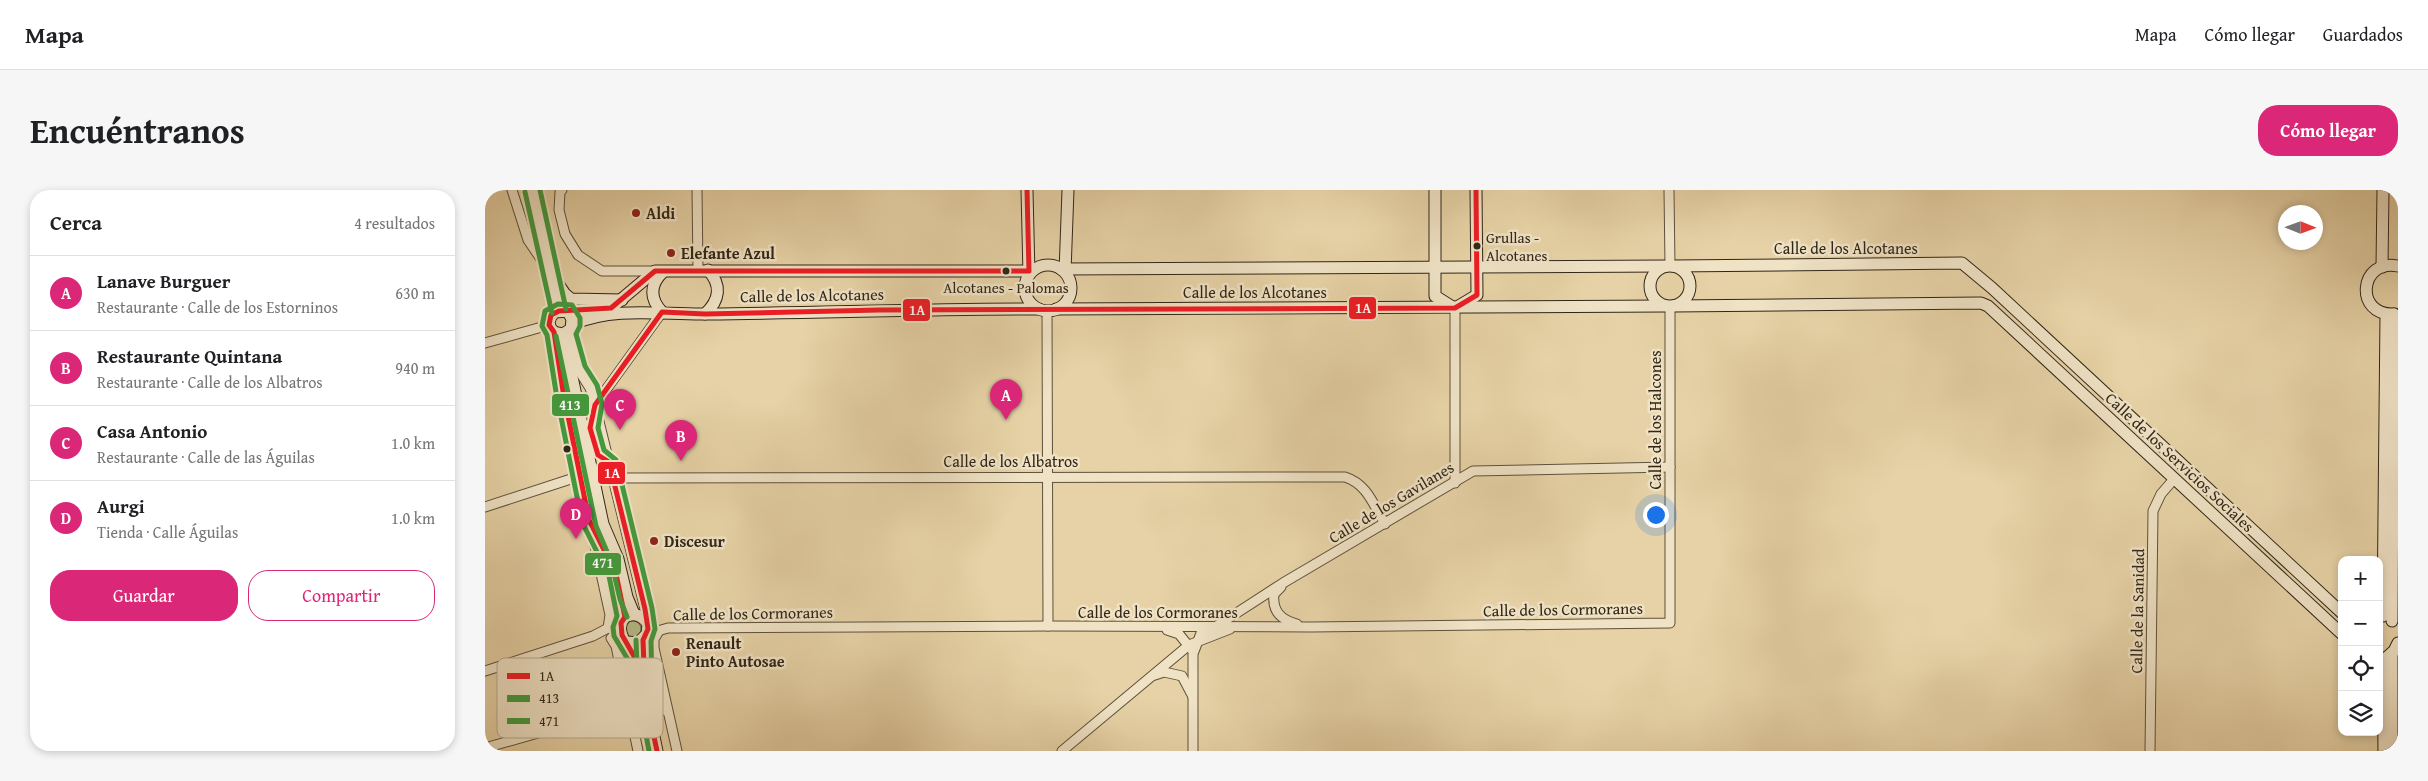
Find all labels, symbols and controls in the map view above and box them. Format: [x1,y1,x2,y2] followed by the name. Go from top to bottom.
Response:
[25,17,84,52] text: Mapa
[2135,21,2177,48] text: Mapa
[2205,21,2295,48] text: Cómo llegar
[2323,21,2403,48] text: Guardados
[30,105,245,156] text: Encuéntranos
[2258,105,2398,156] button: Cómo llegar
[646,201,675,225] place label: Aldi
[2278,205,2323,250] north arrow
[50,207,102,238] text: Cerca
[630,207,642,219] marker: Aldi
[354,211,435,235] text: 4 resultados
[1486,227,1547,266] place label: Grullas - Alcotanes
[1774,236,1918,260] street label: Calle de los Alcotanes
[681,241,775,265] place label: Elefante Azul
[1472,241,1482,251] marker: Grullas - Alcotanes
[665,247,677,259] marker: Elefante Azul
[1001,266,1011,276] marker: Alcotanes - Palomas
[97,267,230,295] text: Lanave Burguer
[943,277,1069,298] place label: Alcotanes - Palomas
[1183,280,1327,304] street label: Calle de los Alcotanes
[61,281,71,305] text: A
[395,281,435,305] text: 630 m
[740,282,884,308] street label: Calle de los Alcotanes
[97,295,338,319] text: Restaurante · Calle de los Estorninos
[1348,296,1377,320] line badge: 1A
[902,298,931,322] line badge: 1A
[1355,298,1371,318] text: 1A
[909,300,925,320] text: 1A
[97,342,282,370] text: Restaurante Quintana
[1643,350,1667,490] street label: Calle de los Halcones
[61,356,71,380] text: B
[395,356,435,380] text: 940 m
[97,370,323,394] text: Restaurante · Calle de los Albatros
[990,379,1022,420] pin: A
[2100,386,2260,538] street label: Calle de los Servicios Sociales
[604,389,636,430] pin: C
[551,393,590,417] line badge: 413
[559,395,581,415] text: 413
[97,417,207,445] text: Casa Antonio
[665,420,697,461] pin: B
[61,431,71,455] text: C
[391,431,435,455] text: 1.0 km
[562,444,572,454] unlabelled marker
[97,445,315,469] text: Restaurante · Calle de las Águilas
[944,449,1078,473] street label: Calle de los Albatros
[1324,455,1458,549] street label: Calle de los Gavilanes
[597,461,626,485] line badge: 1A
[604,463,620,483] text: 1A
[97,492,145,520] text: Aurgi
[560,498,592,539] pin: D
[1643,502,1669,528] your location
[61,506,71,530] text: D
[391,506,435,530] text: 1.0 km
[97,520,238,544] text: Tienda · Calle Águilas
[664,529,726,553] place label: Discesur
[648,535,660,547] marker: Discesur
[2124,548,2150,674] street label: Calle de la Sanidad
[584,552,622,576] line badge: 471
[592,553,614,573] text: 471
[2338,556,2383,736] map controls
[2338,556,2383,601] button: +
[50,570,238,621] button: Guardar
[248,570,435,621] button: Compartir
[1483,596,1643,622] street label: Calle de los Cormoranes
[673,600,833,626] street label: Calle de los Cormoranes
[1078,600,1238,624] street label: Calle de los Cormoranes
[2338,601,2383,646] button: −
[686,631,785,673] place label: Renault Pinto Autosae
[670,646,682,658] marker: Renault Pinto Autosae
[2338,646,2383,691] button: locate
[497,658,663,738] legend
[539,666,555,686] text: 1A
[539,688,559,708] text: 413
[2338,691,2383,736] button: layers
[539,711,559,731] text: 471

